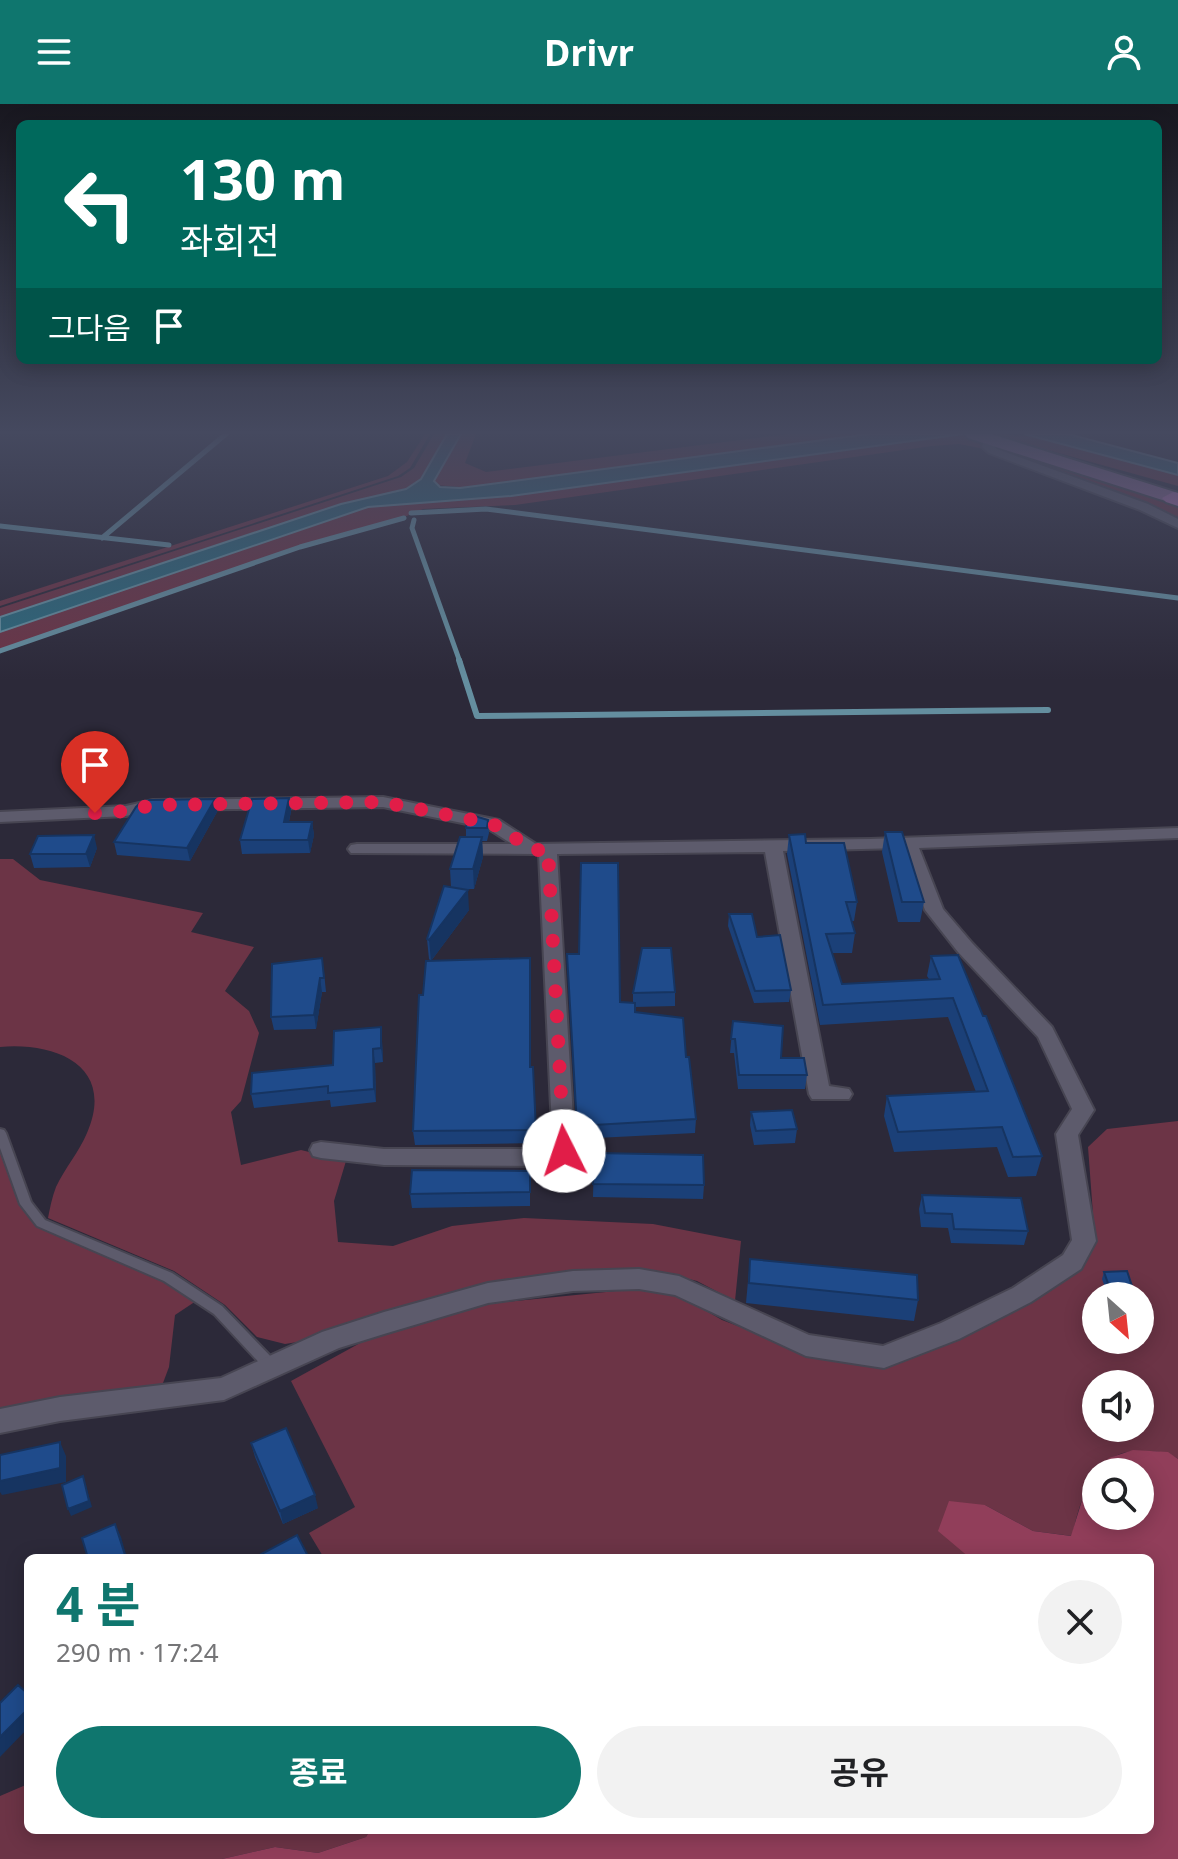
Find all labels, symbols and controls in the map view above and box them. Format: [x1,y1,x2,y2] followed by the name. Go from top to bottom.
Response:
[544,28,634,77] text: Drivr
[32,30,76,74] icon: menu
[1102,30,1146,74] icon: person
[180,140,345,216] text: 130 m
[48,152,152,256] icon: left
[180,216,279,265] text: 좌회전
[147,304,191,348] icon: arrive
[48,307,131,348] text: 그다음
[61,731,129,813] pin
[73,743,117,787] icon: arrive
[522,1109,606,1193] position arrow
[1082,1282,1154,1354] north arrow
[1082,1282,1154,1530] map controls
[1082,1370,1154,1442] button: sound
[1082,1458,1154,1530] button: search
[56,1571,140,1636] text: 4 분
[1038,1580,1122,1664] button: close
[56,1634,219,1670] text: 290 m · 17:24
[56,1726,581,1818] button: 종료
[597,1726,1122,1818] button: 공유

